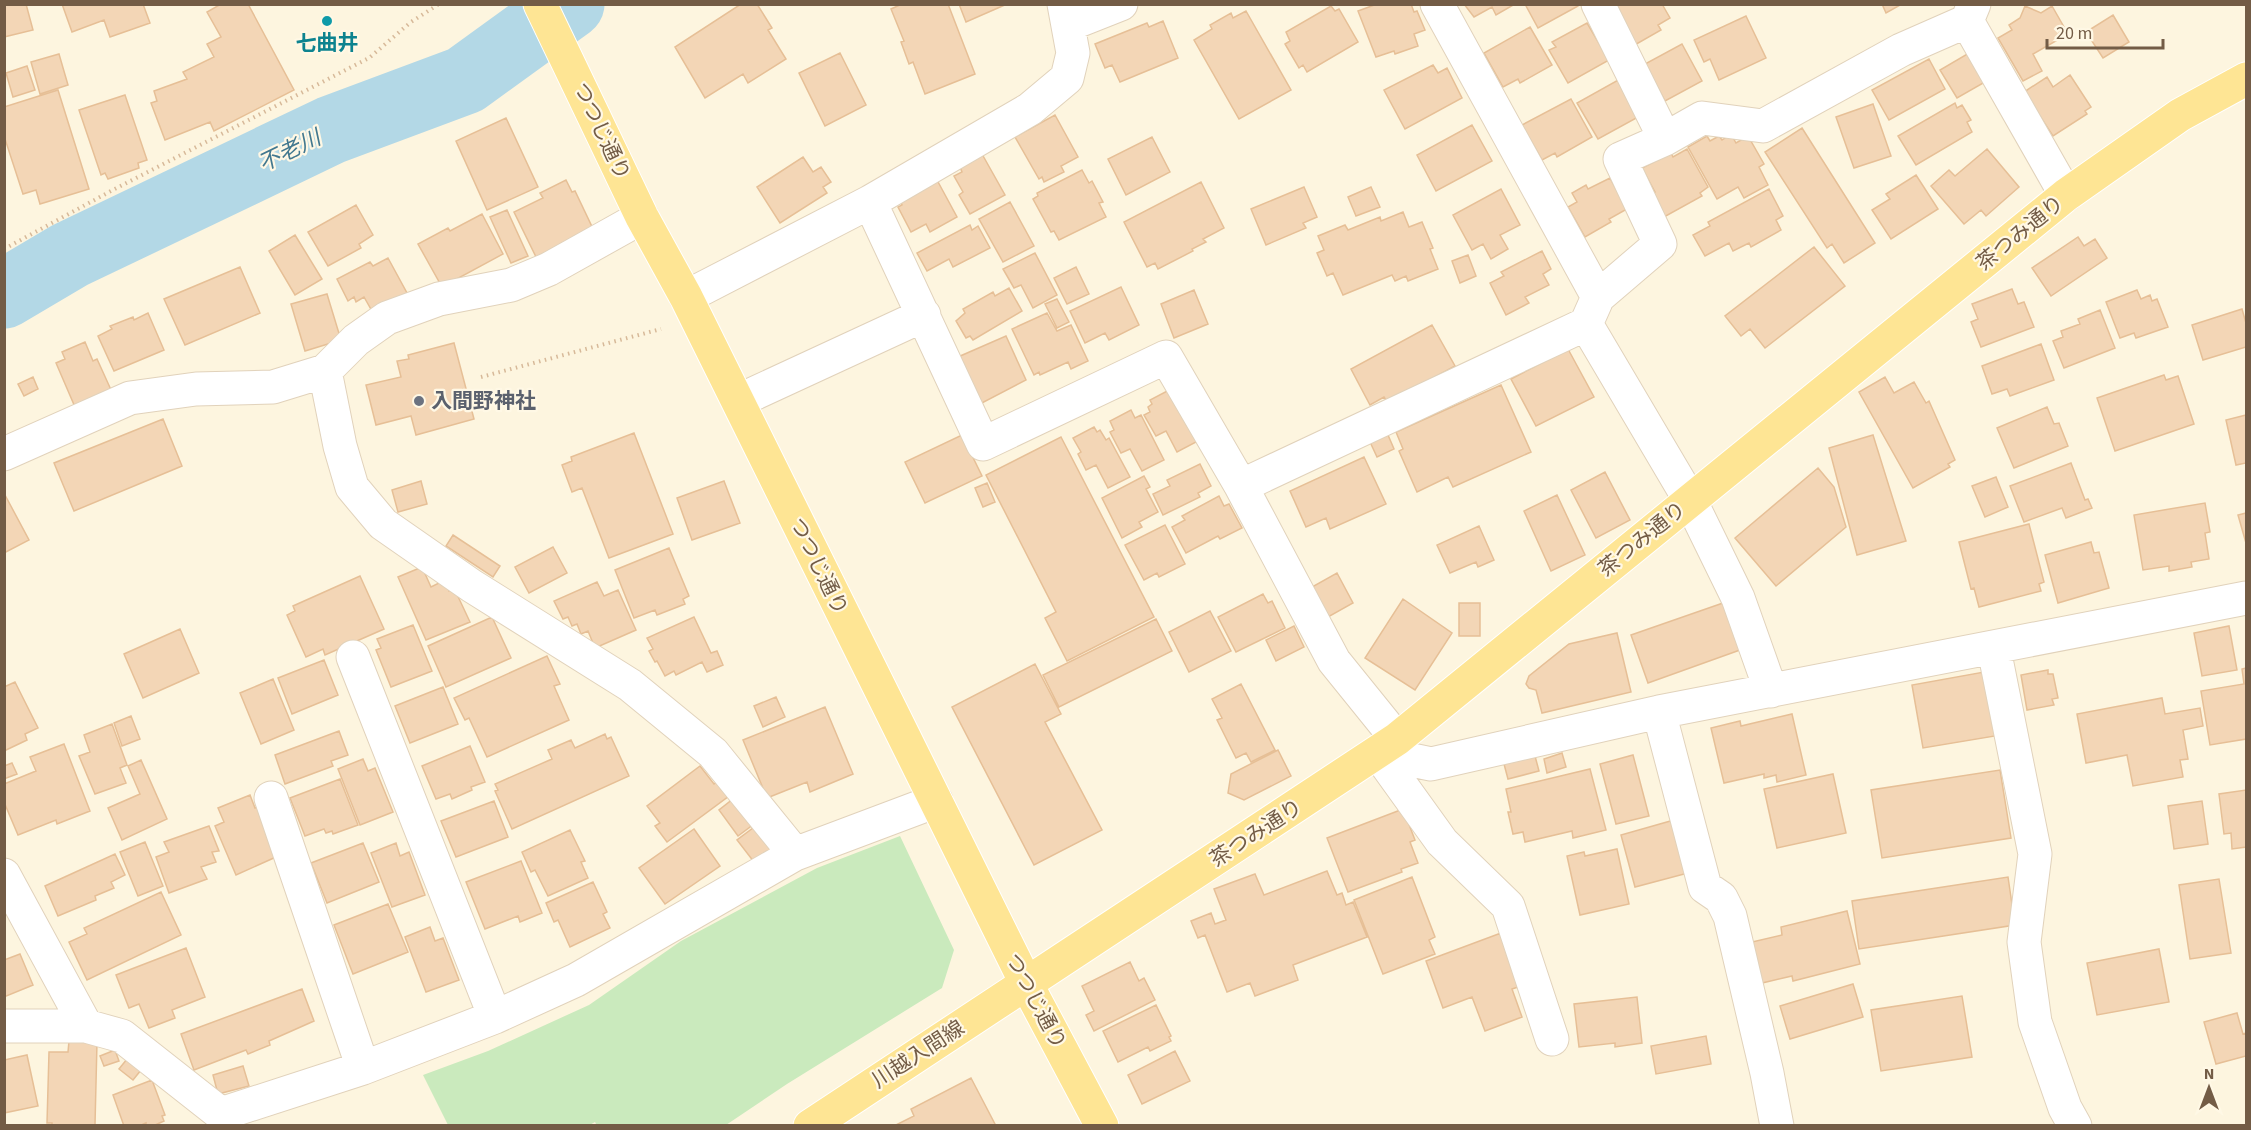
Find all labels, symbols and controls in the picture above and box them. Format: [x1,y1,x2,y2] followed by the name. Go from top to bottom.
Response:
[2047,12,2162,50] scale bar
[320,14,334,28] marker: 七曲井
[2056,21,2092,46] text: 20 m
[296,28,359,58] place label: 七曲井
[566,77,638,185] street label: つつじ通り
[253,121,328,180] water label: 不老川
[1970,188,2070,278] street label: 茶つみ通り
[431,386,536,416] place label: 入間野神社
[412,394,426,408] marker: 入間野神社
[1592,494,1692,584] street label: 茶つみ通り
[783,512,855,620] street label: つつじ通り
[1204,792,1308,874] street label: 茶つみ通り
[998,948,1074,1054] street label: つつじ通り
[866,1013,970,1095] street label: 川越入間線
[2179,1058,2239,1118] north arrow
[2204,1063,2214,1085] text: N

